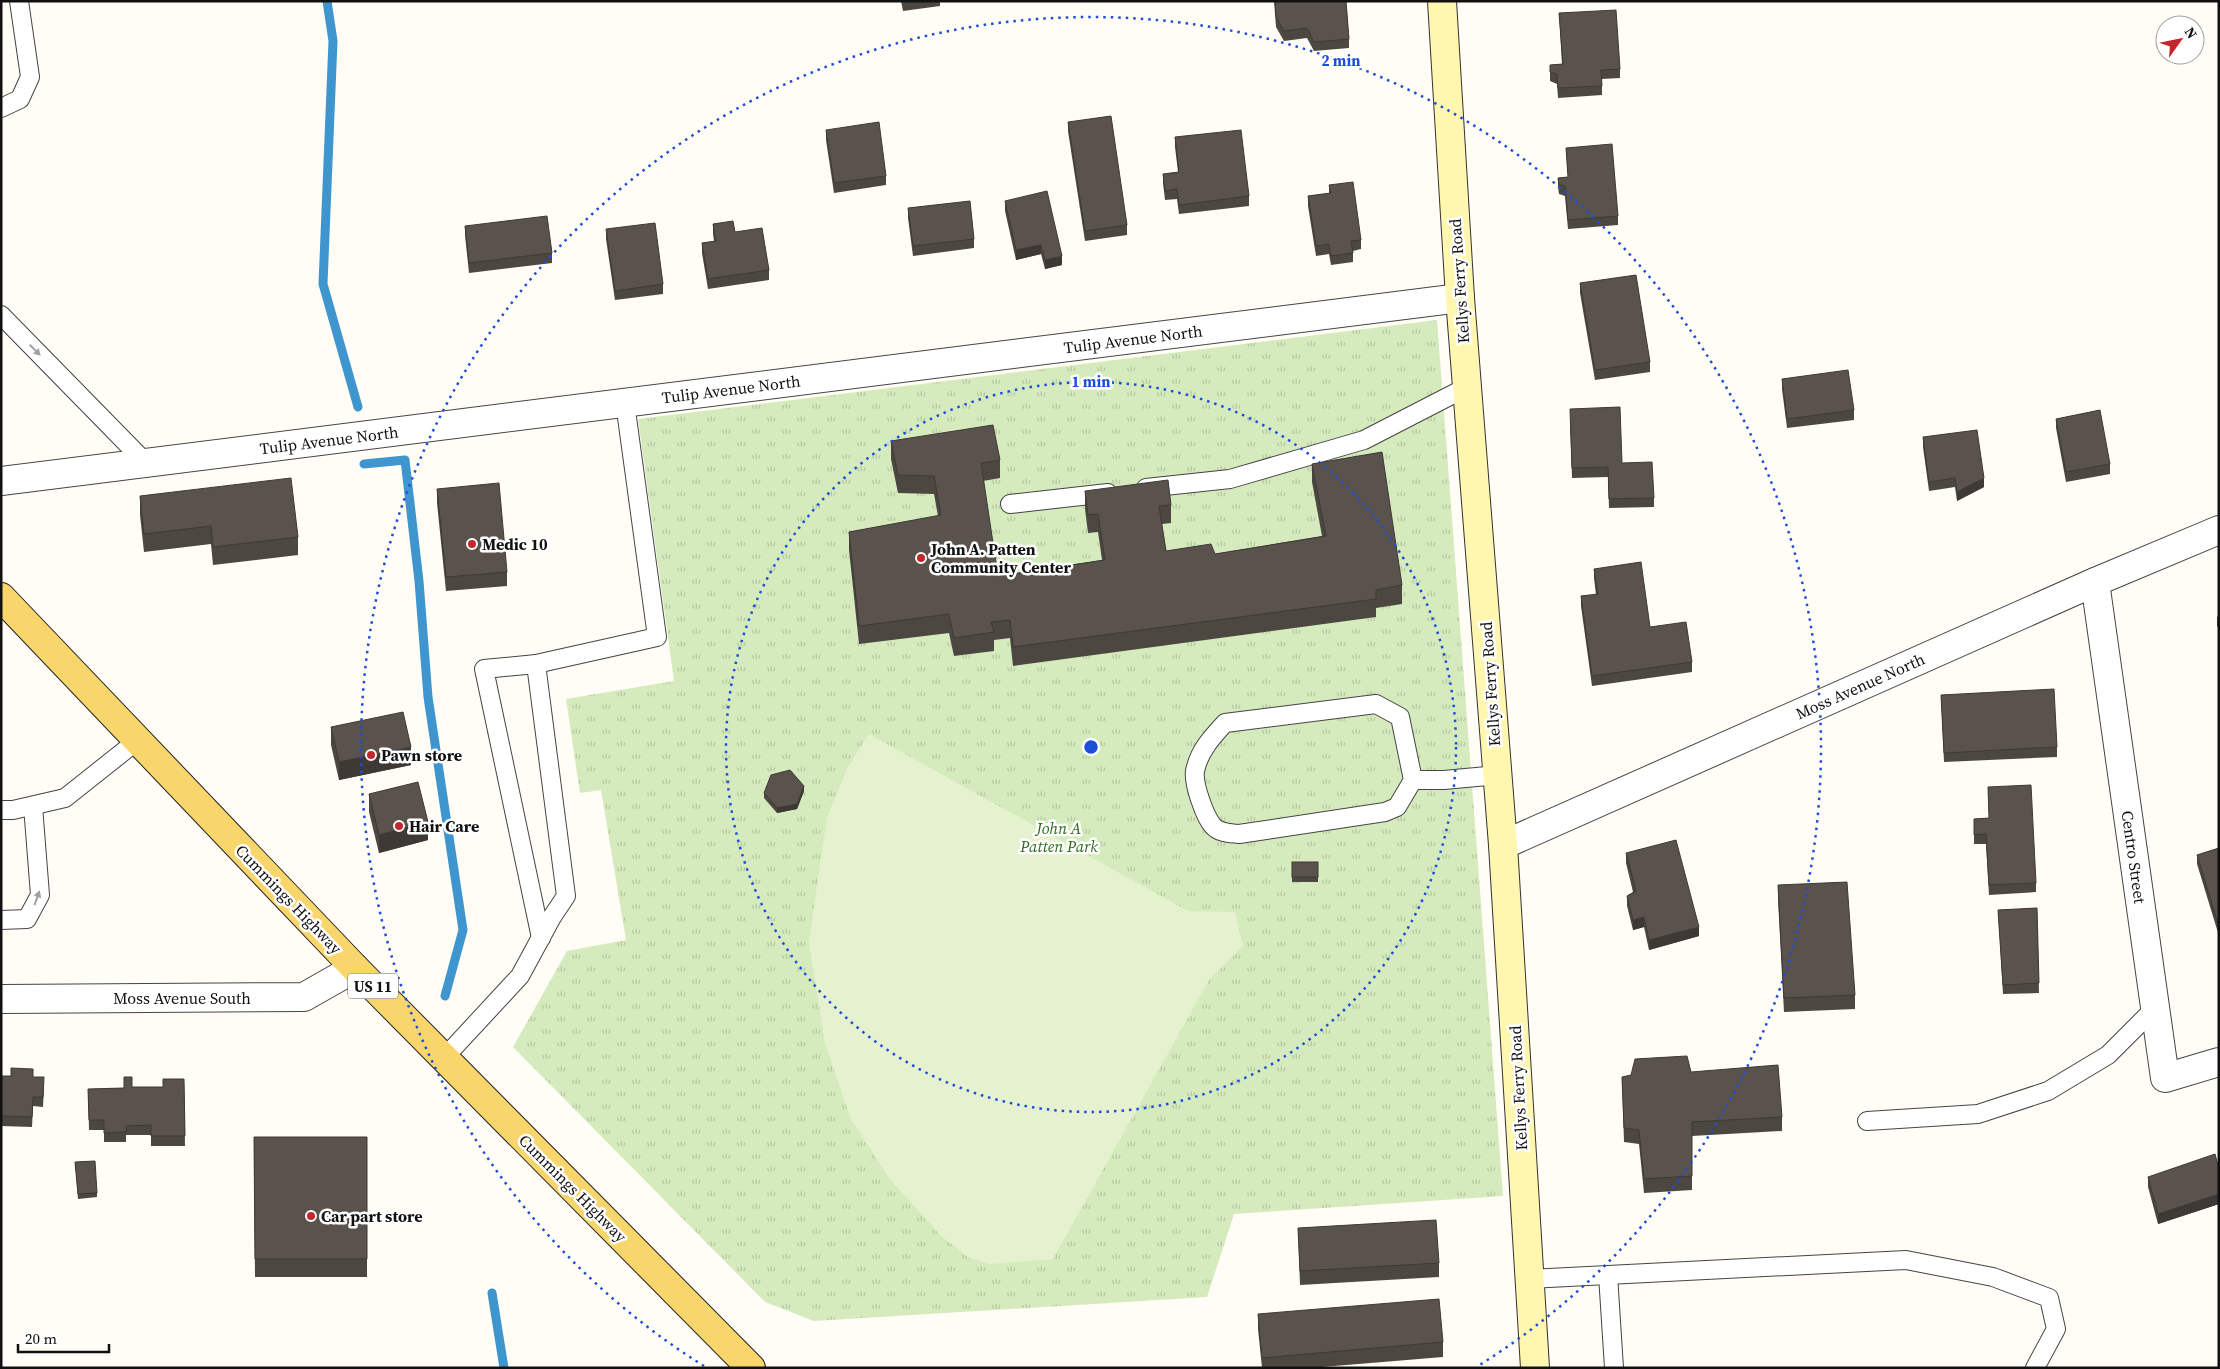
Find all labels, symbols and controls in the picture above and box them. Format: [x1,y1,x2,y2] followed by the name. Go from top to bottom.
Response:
[2155,15,2205,65] north arrow
[2180,23,2202,43] text: N
[1322,50,1360,71] text: 2 min
[1444,218,1474,344] street label: Kellys Ferry Road
[1062,320,1204,358] street label: Tulip Avenue North
[29,344,41,356] one-way arrow
[660,370,802,408] street label: Tulip Avenue North
[1072,371,1110,392] text: 1 min
[258,421,400,459] street label: Tulip Avenue North
[482,533,548,555] place label: Medic 10
[466,538,478,550] marker: Medic 10
[930,538,1071,578] place label: John A. Patten Community Center
[915,552,927,564] marker: John A. Patten Community Center
[1475,621,1505,747] street label: Kellys Ferry Road
[1792,648,1928,724] street label: Moss Avenue North
[1082,738,1100,756] centre of rings
[381,744,462,766] place label: Pawn store
[365,749,377,761] marker: Pawn store
[2117,809,2152,906] street label: Centro Street
[409,815,479,837] place label: Hair Care
[1019,817,1098,857] park label: John A Patten Park
[393,820,405,832] marker: Hair Care
[231,839,348,959] street label: Cummings Highway
[33,891,41,906] one-way arrow
[348,974,398,998] road number: US 11
[113,987,251,1009] street label: Moss Avenue South
[1504,1025,1532,1151] street label: Kellys Ferry Road
[514,1129,632,1247] street label: Cummings Highway
[321,1205,423,1227] place label: Car part store
[305,1210,317,1222] marker: Car part store
[18,1322,109,1354] scale bar
[25,1328,57,1349] text: 20 m

